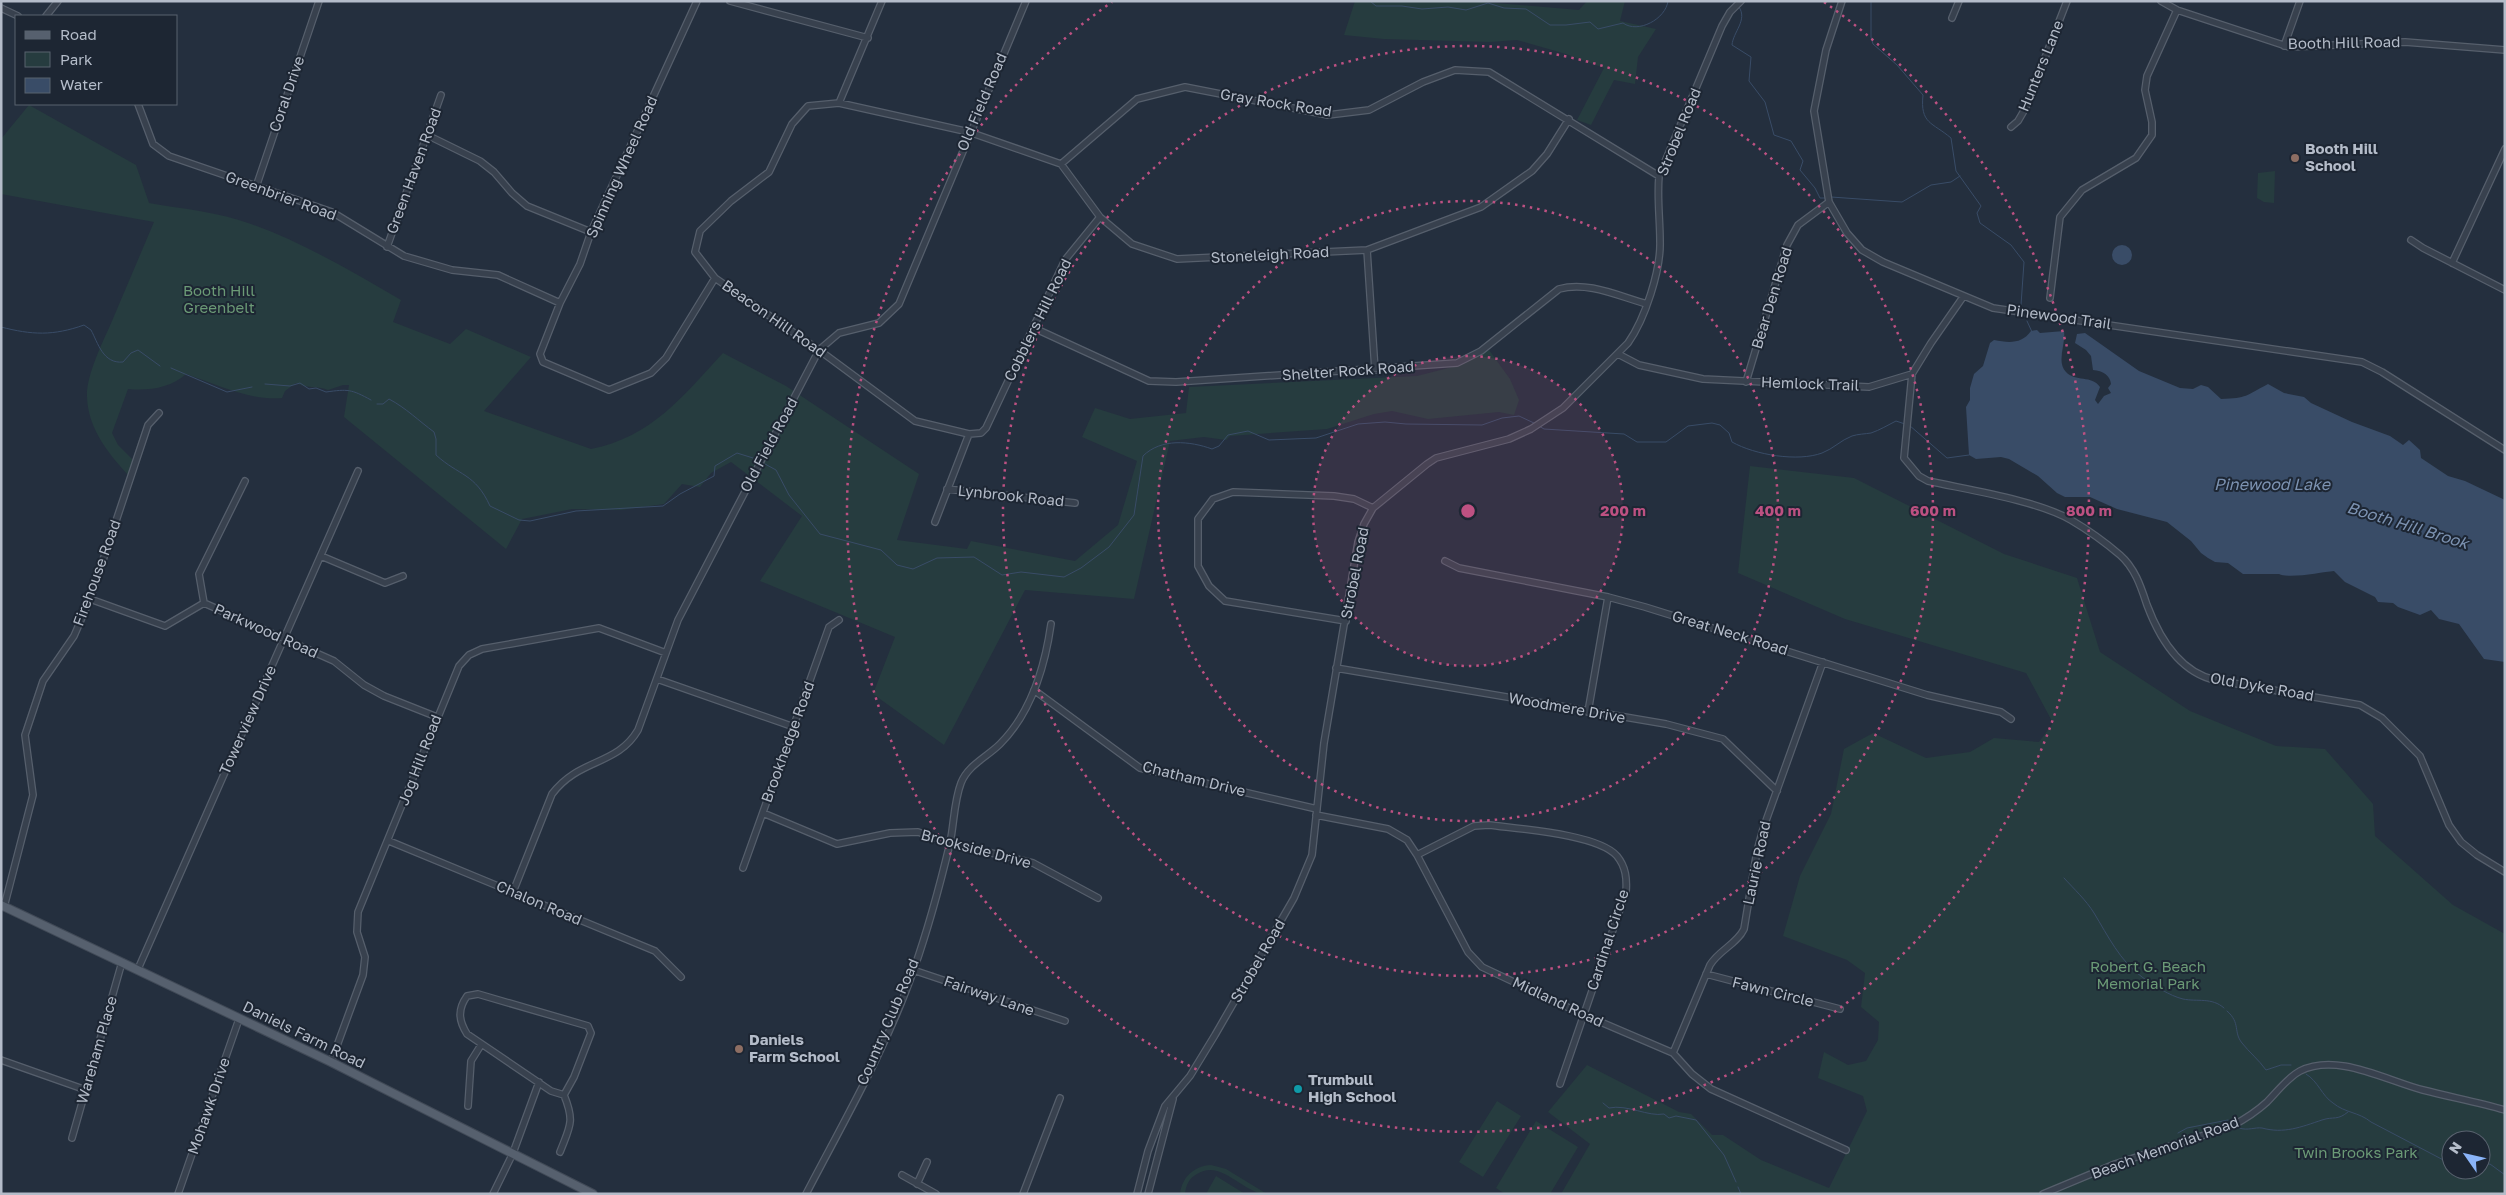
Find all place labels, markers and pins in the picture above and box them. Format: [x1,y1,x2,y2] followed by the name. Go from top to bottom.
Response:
[2305,139,2378,174] place label: Booth Hill School
[2289,152,2301,164] marker: Booth Hill School
[1459,502,1477,520] centre of rings
[749,1030,840,1065] place label: Daniels Farm School
[733,1043,745,1055] marker: Daniels Farm School
[1308,1070,1396,1105] place label: Trumbull High School
[1292,1083,1304,1095] marker: Trumbull High School

